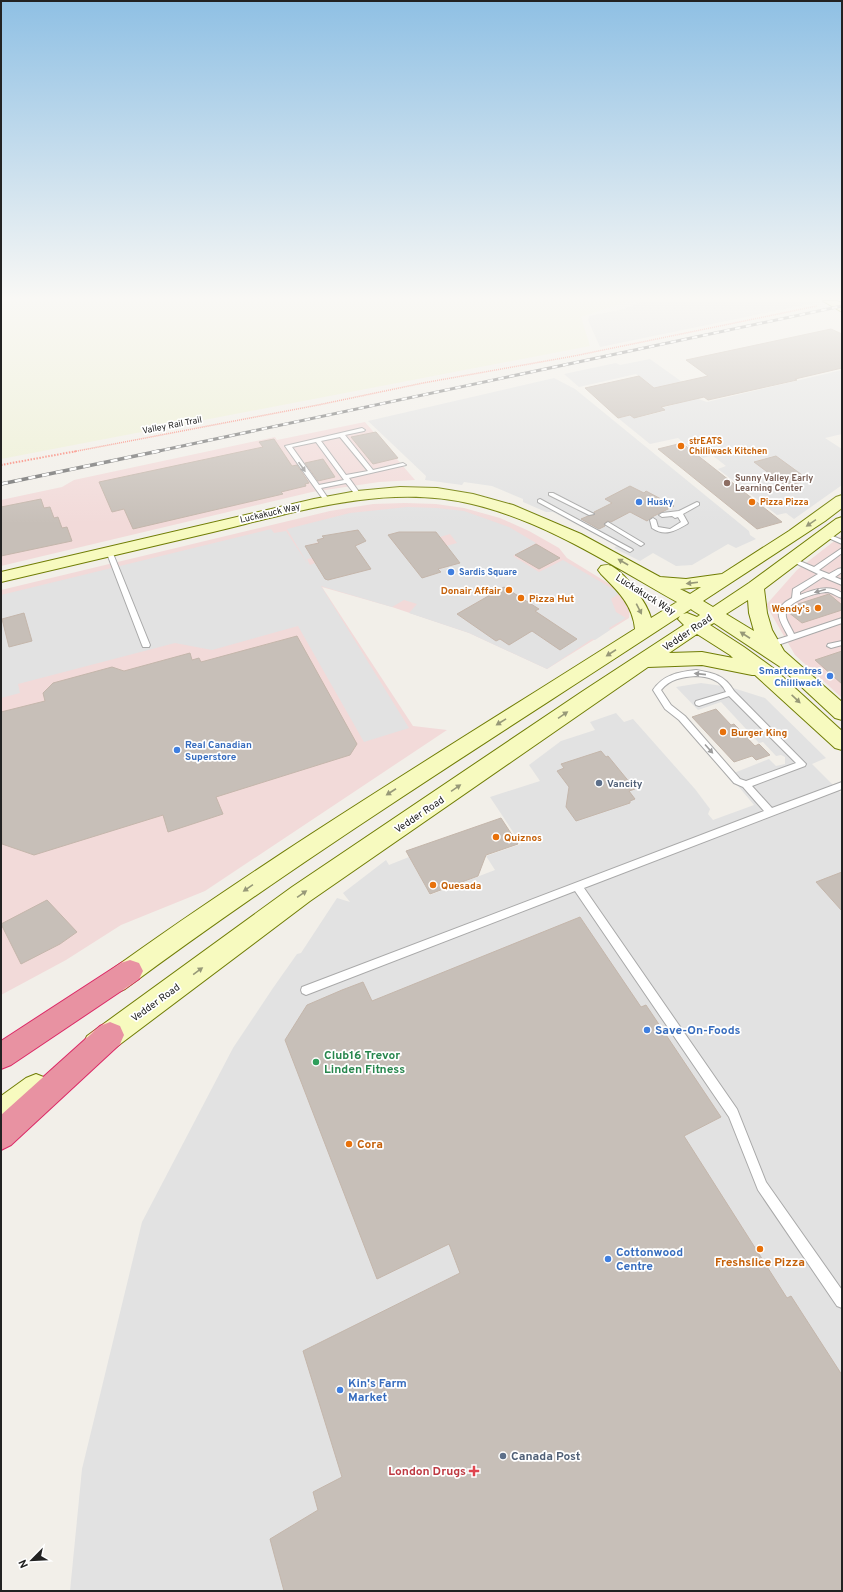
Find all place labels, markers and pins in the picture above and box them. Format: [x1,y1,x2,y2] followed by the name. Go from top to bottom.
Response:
[689,436,767,457] place label: strEATS Chilliwack Kitchen
[676,441,686,451] marker: strEATS Chilliwack Kitchen
[735,473,813,494] place label: Sunny Valley Early Learning Center
[722,478,732,488] marker: Sunny Valley Early Learning Center
[634,497,644,507] marker: Husky
[647,497,673,508] place label: Husky
[747,497,757,507] marker: Pizza Pizza
[760,497,808,508] place label: Pizza Pizza
[446,567,456,577] marker: Sardis Square
[459,567,517,578] place label: Sardis Square
[441,585,502,598] place label: Donair Affair
[504,585,514,595] marker: Donair Affair
[516,593,526,603] marker: Pizza Hut
[529,593,574,606] place label: Pizza Hut
[772,603,810,616] place label: Wendy's
[813,603,823,613] marker: Wendy's
[759,665,822,690] place label: Smartcentres Chilliwack
[825,671,835,681] marker: Smartcentres Chilliwack
[718,727,728,737] marker: Burger King
[731,727,787,740] place label: Burger King
[185,739,252,764] place label: Real Canadian Superstore
[172,745,182,755] marker: Real Canadian Superstore
[594,778,604,788] marker: Vancity
[607,778,643,791] place label: Vancity
[491,832,501,842] marker: Quiznos
[504,832,542,845] place label: Quiznos
[428,880,438,890] marker: Quesada
[441,880,481,893] place label: Quesada
[655,1023,741,1039] place label: Save-On-Foods
[642,1025,652,1035] marker: Save-On-Foods
[324,1048,405,1078] place label: Club16 Trevor Linden Fitness
[311,1057,321,1067] marker: Club16 Trevor Linden Fitness
[357,1137,383,1153] place label: Cora
[344,1139,354,1149] marker: Cora
[755,1244,765,1254] marker: Freshslice Pizza
[616,1245,683,1275] place label: Cottonwood Centre
[603,1254,613,1264] marker: Cottonwood Centre
[715,1255,805,1271] place label: Freshslice Pizza
[348,1376,407,1406] place label: Kin's Farm Market
[335,1385,345,1395] marker: Kin's Farm Market
[511,1449,581,1465] place label: Canada Post
[498,1451,508,1461] marker: Canada Post
[388,1464,466,1480] place label: London Drugs
[469,1466,479,1476] marker: London Drugs

